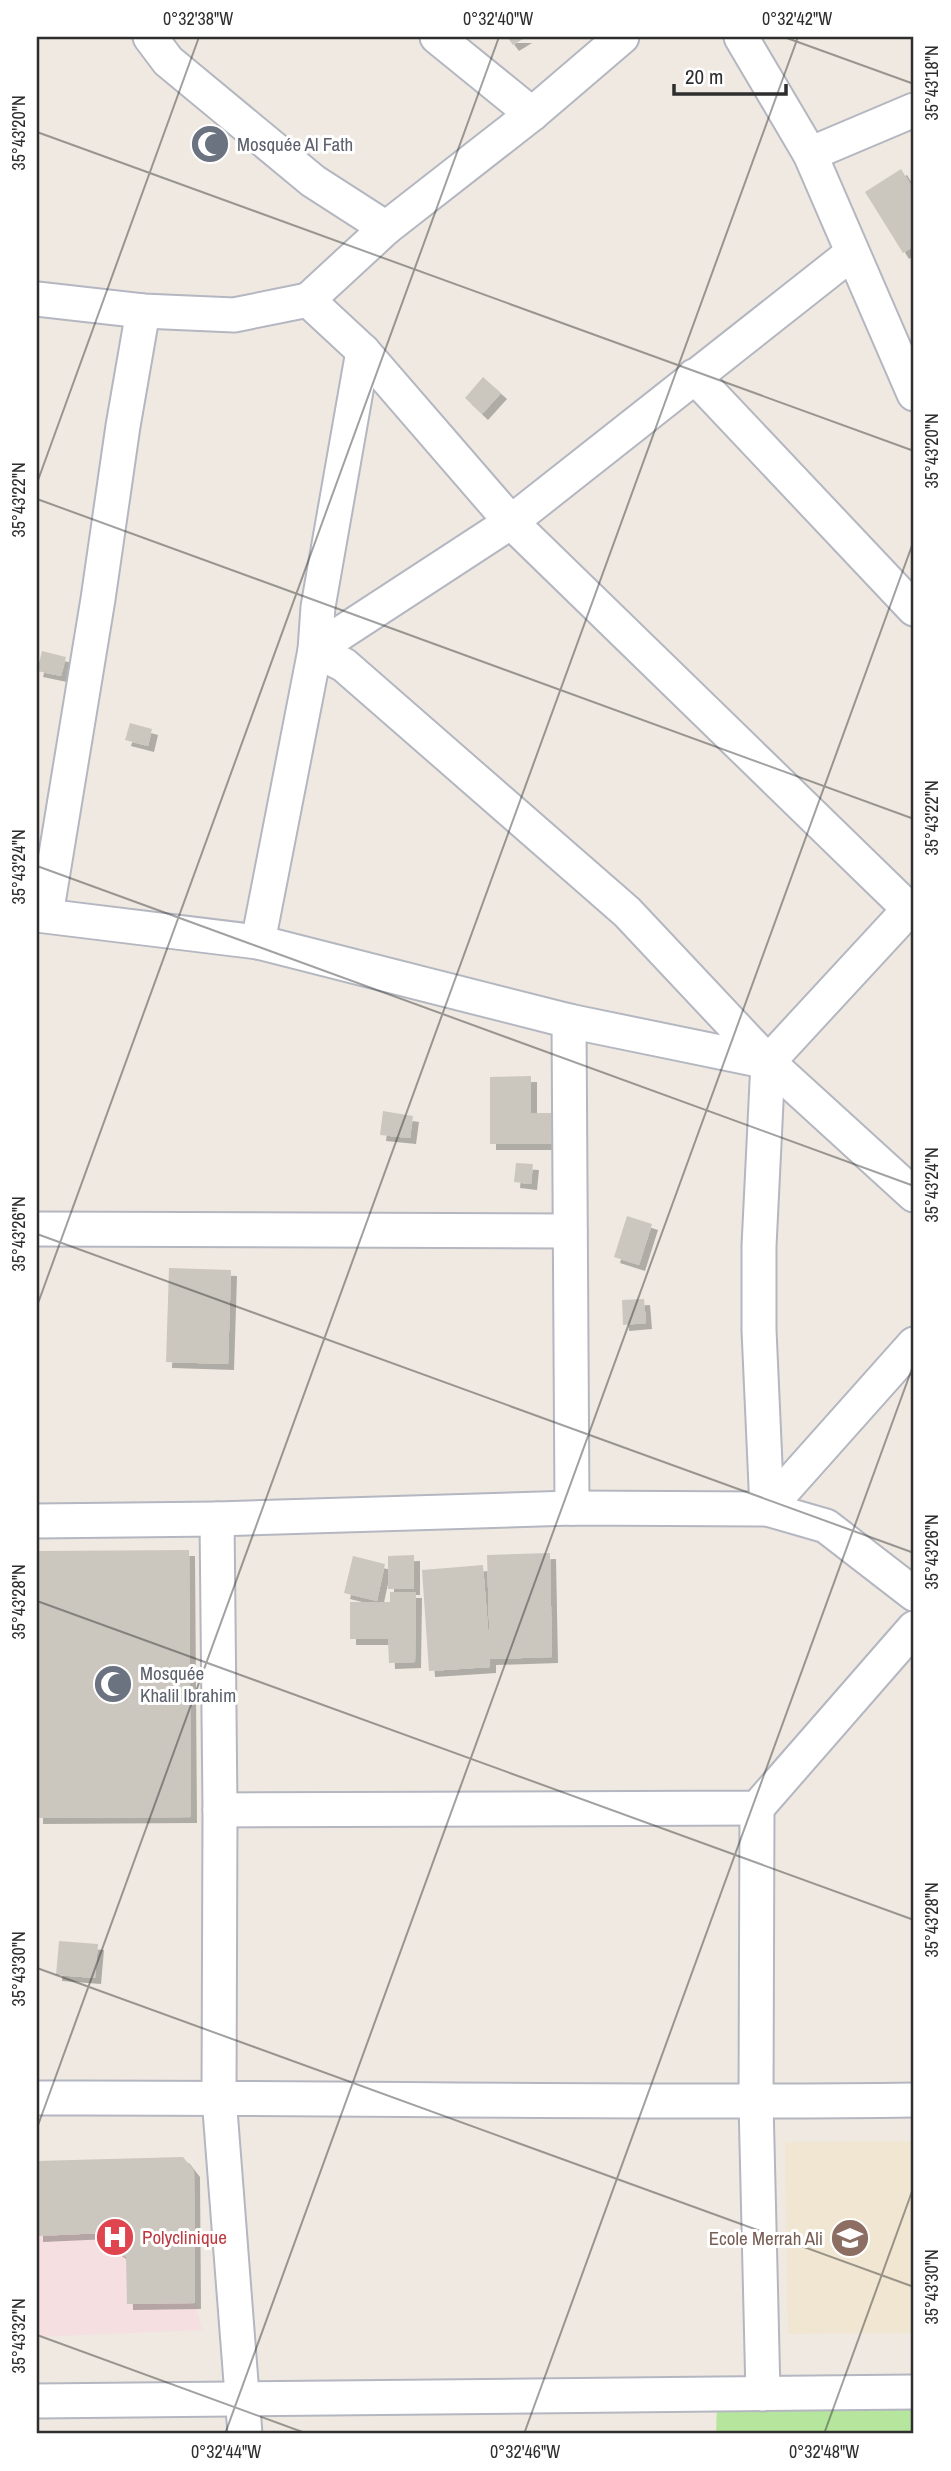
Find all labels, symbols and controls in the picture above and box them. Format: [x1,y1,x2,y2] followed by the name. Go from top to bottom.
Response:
[163,6,233,31] text: 0°32'38"W
[463,6,533,31] text: 0°32'40"W
[762,6,832,31] text: 0°32'42"W
[919,45,944,121] text: 35°43'18"N
[674,52,786,96] scale bar
[685,62,723,91] text: 20 m
[6,95,31,171] text: 35°43'20"N
[189,123,231,165] mosque icon: Mosquée Al Fath
[237,131,353,157] place label: Mosquée Al Fath
[919,413,944,489] text: 35°43'20"N
[6,462,31,538] text: 35°43'22"N
[919,780,944,856] text: 35°43'22"N
[6,829,31,905] text: 35°43'24"N
[919,1147,944,1223] text: 35°43'24"N
[6,1196,31,1272] text: 35°43'26"N
[919,1514,944,1590] text: 35°43'26"N
[6,1564,31,1640] text: 35°43'28"N
[140,1660,236,1708] place label: Mosquée Khalil Ibrahim
[92,1663,134,1705] mosque icon: Mosquée Khalil Ibrahim
[919,1882,944,1958] text: 35°43'28"N
[6,1931,31,2007] text: 35°43'30"N
[94,2216,136,2258] hospital icon: Polyclinique
[829,2217,871,2259] school or university icon: Ecole Merrah Ali
[142,2224,227,2250] place label: Polyclinique
[709,2225,823,2251] place label: Ecole Merrah Ali
[919,2249,944,2325] text: 35°43'30"N
[6,2298,31,2374] text: 35°43'32"N
[191,2439,261,2464] text: 0°32'44"W
[490,2439,560,2464] text: 0°32'46"W
[789,2439,859,2464] text: 0°32'48"W

